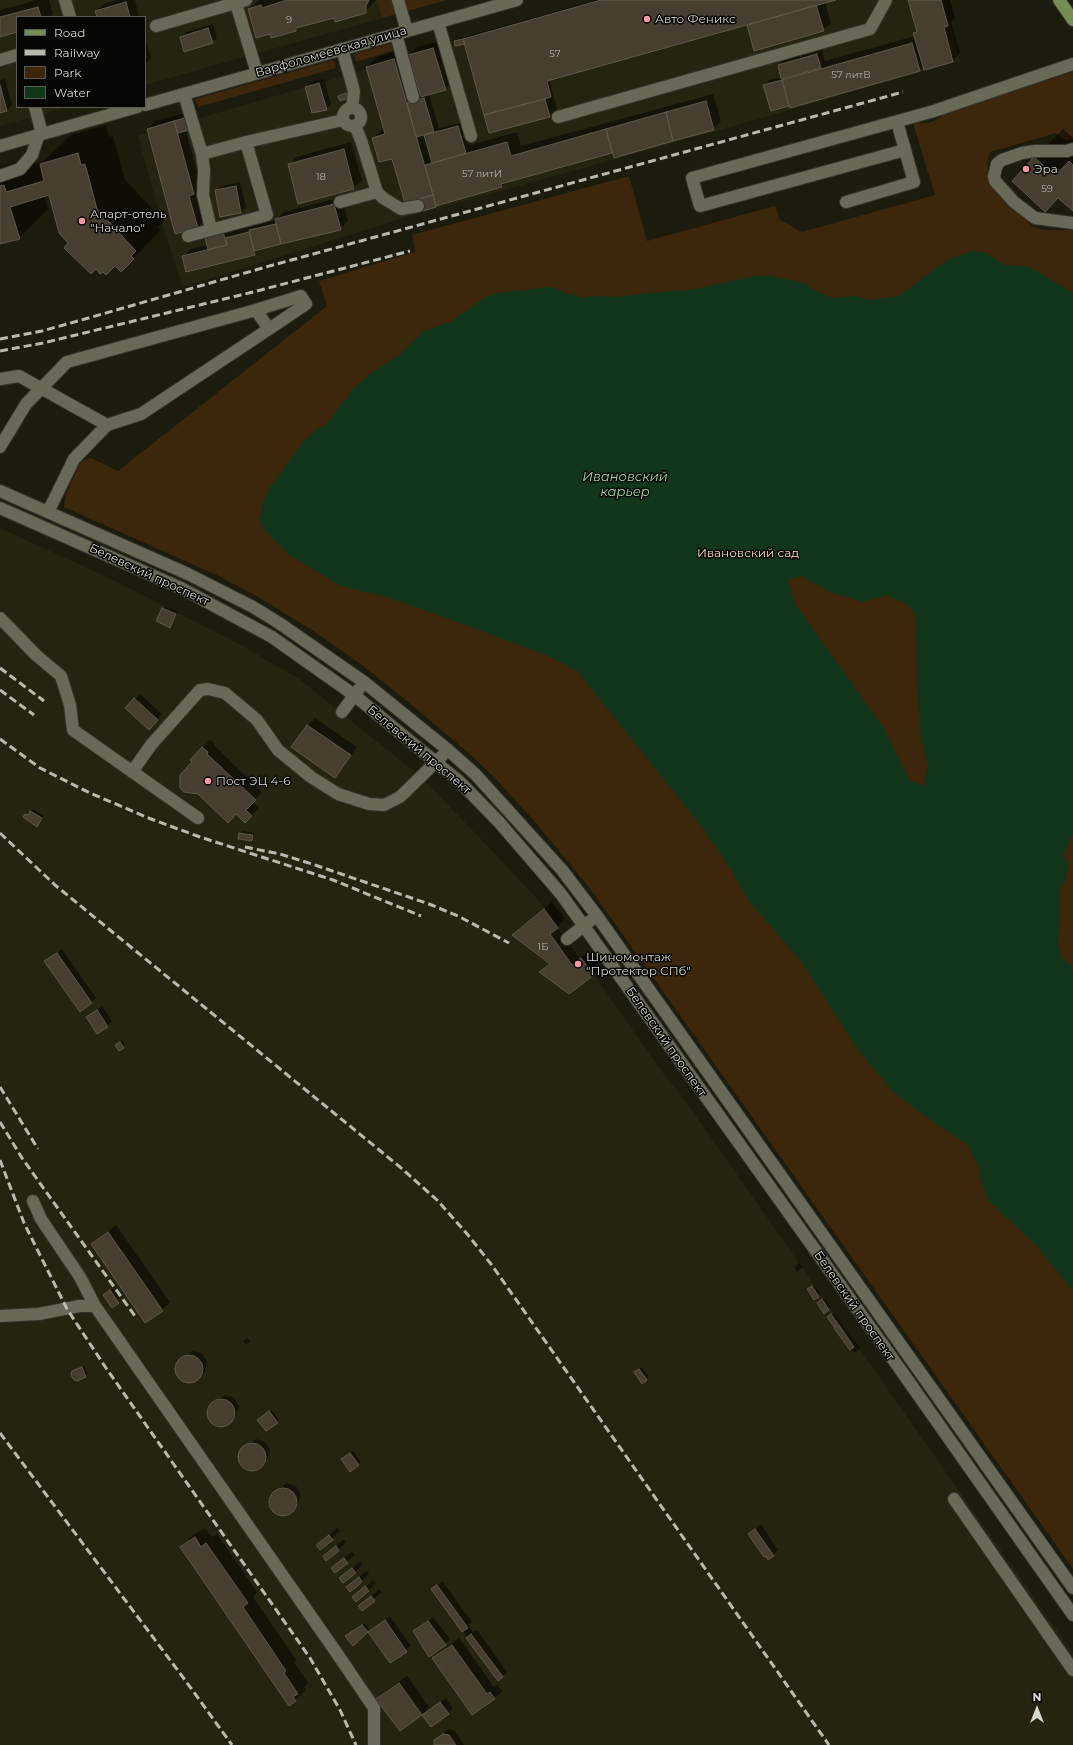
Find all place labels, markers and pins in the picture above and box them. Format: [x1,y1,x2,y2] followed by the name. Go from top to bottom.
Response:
[655,12,736,26] place label: Авто Феникс
[642,14,652,24] marker: Авто Феникс
[1034,162,1058,176] place label: Эра
[1021,164,1031,174] marker: Эра
[90,207,167,235] place label: Апарт-отель "Начало"
[77,216,87,226] marker: Апарт-отель "Начало"
[216,774,291,788] place label: Пост ЭЦ 4-6
[203,776,213,786] marker: Пост ЭЦ 4-6
[586,950,691,978] place label: Шиномонтаж "Протектор СПб"
[573,959,583,969] marker: Шиномонтаж "Протектор СПб"

